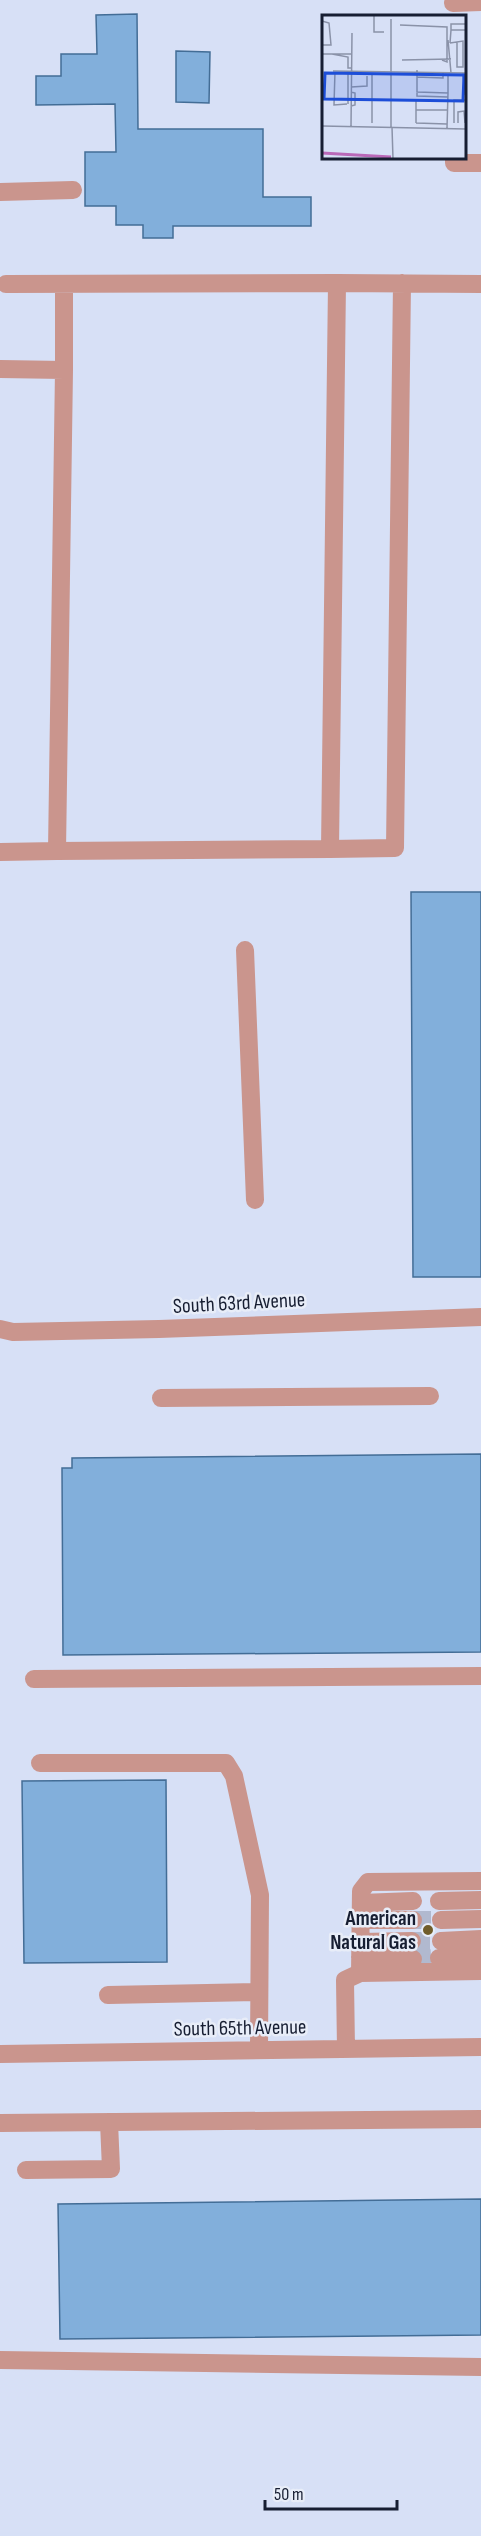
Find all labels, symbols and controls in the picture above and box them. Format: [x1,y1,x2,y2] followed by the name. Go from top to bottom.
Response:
[322,15,466,159] inset map
[172,1287,306,1319] street label: South 63rd Avenue
[330,1906,416,1955] place label: American Natural Gas
[421,1923,435,1937] marker: American Natural Gas
[173,2014,307,2042] street label: South 65th Avenue
[265,2473,397,2511] scale bar
[274,2484,304,2505] text: 50 m

